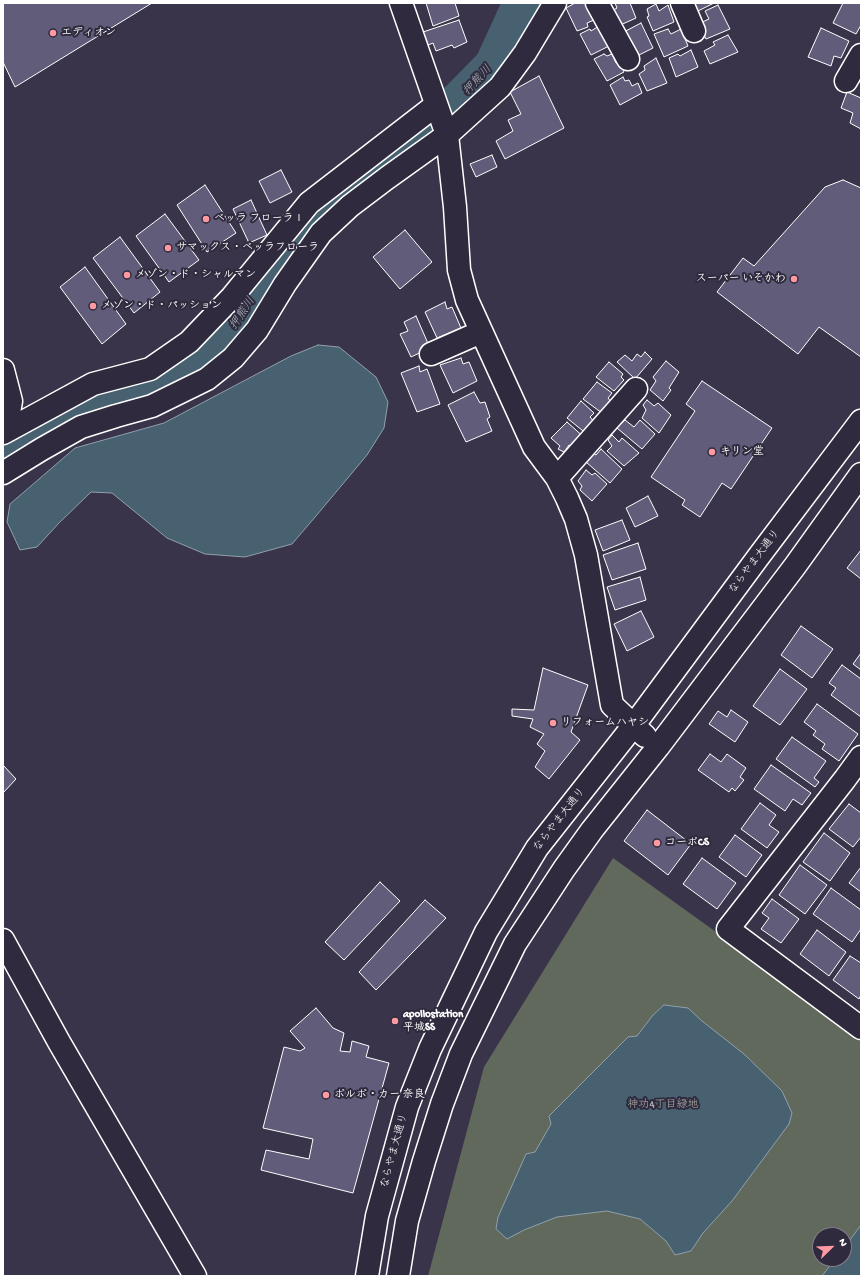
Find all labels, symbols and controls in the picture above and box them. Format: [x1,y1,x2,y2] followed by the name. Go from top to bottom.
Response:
[61,26,116,40] place label: エディオン
[48,28,58,38] marker: エディオン
[460,63,496,99] water label: 押熊川
[214,212,305,226] place label: ベッラ フローラⅠ
[201,214,211,224] marker: ベッラ フローラⅠ
[176,241,319,255] place label: サマックス・ベッラフローラ
[163,243,173,253] marker: サマックス・ベッラフローラ
[135,268,256,282] place label: メゾン・ド・シャルマン
[122,270,132,280] marker: メゾン・ド・シャルマン
[696,272,786,286] place label: スーパー いそかわ
[789,274,799,284] marker: スーパー いそかわ
[227,295,259,333] water label: 押熊川
[101,299,222,313] place label: メゾン・ド・パッション
[88,301,98,311] marker: メゾン・ド・パッション
[720,445,764,459] place label: キリン堂
[707,447,717,457] marker: キリン堂
[727,527,783,597] street label: ならやま大通り
[561,716,649,730] place label: リフォームハヤシ
[548,718,558,728] marker: リフォームハヤシ
[531,786,589,854] street label: ならやま大通り
[665,836,709,850] place label: コーポCS
[652,838,662,848] marker: コーポCS
[403,1008,463,1034] place label: apollostation 平城SS
[390,1016,400,1026] marker: apollostation 平城SS
[334,1088,425,1102] place label: ボルボ・カー 奈良
[321,1090,331,1100] marker: ボルボ・カー 奈良
[627,1098,699,1112] park label: 神功4丁目緑地
[379,1112,411,1190] street label: ならやま大通り
[812,1227,852,1267] north arrow
[835,1237,849,1248] text: N

